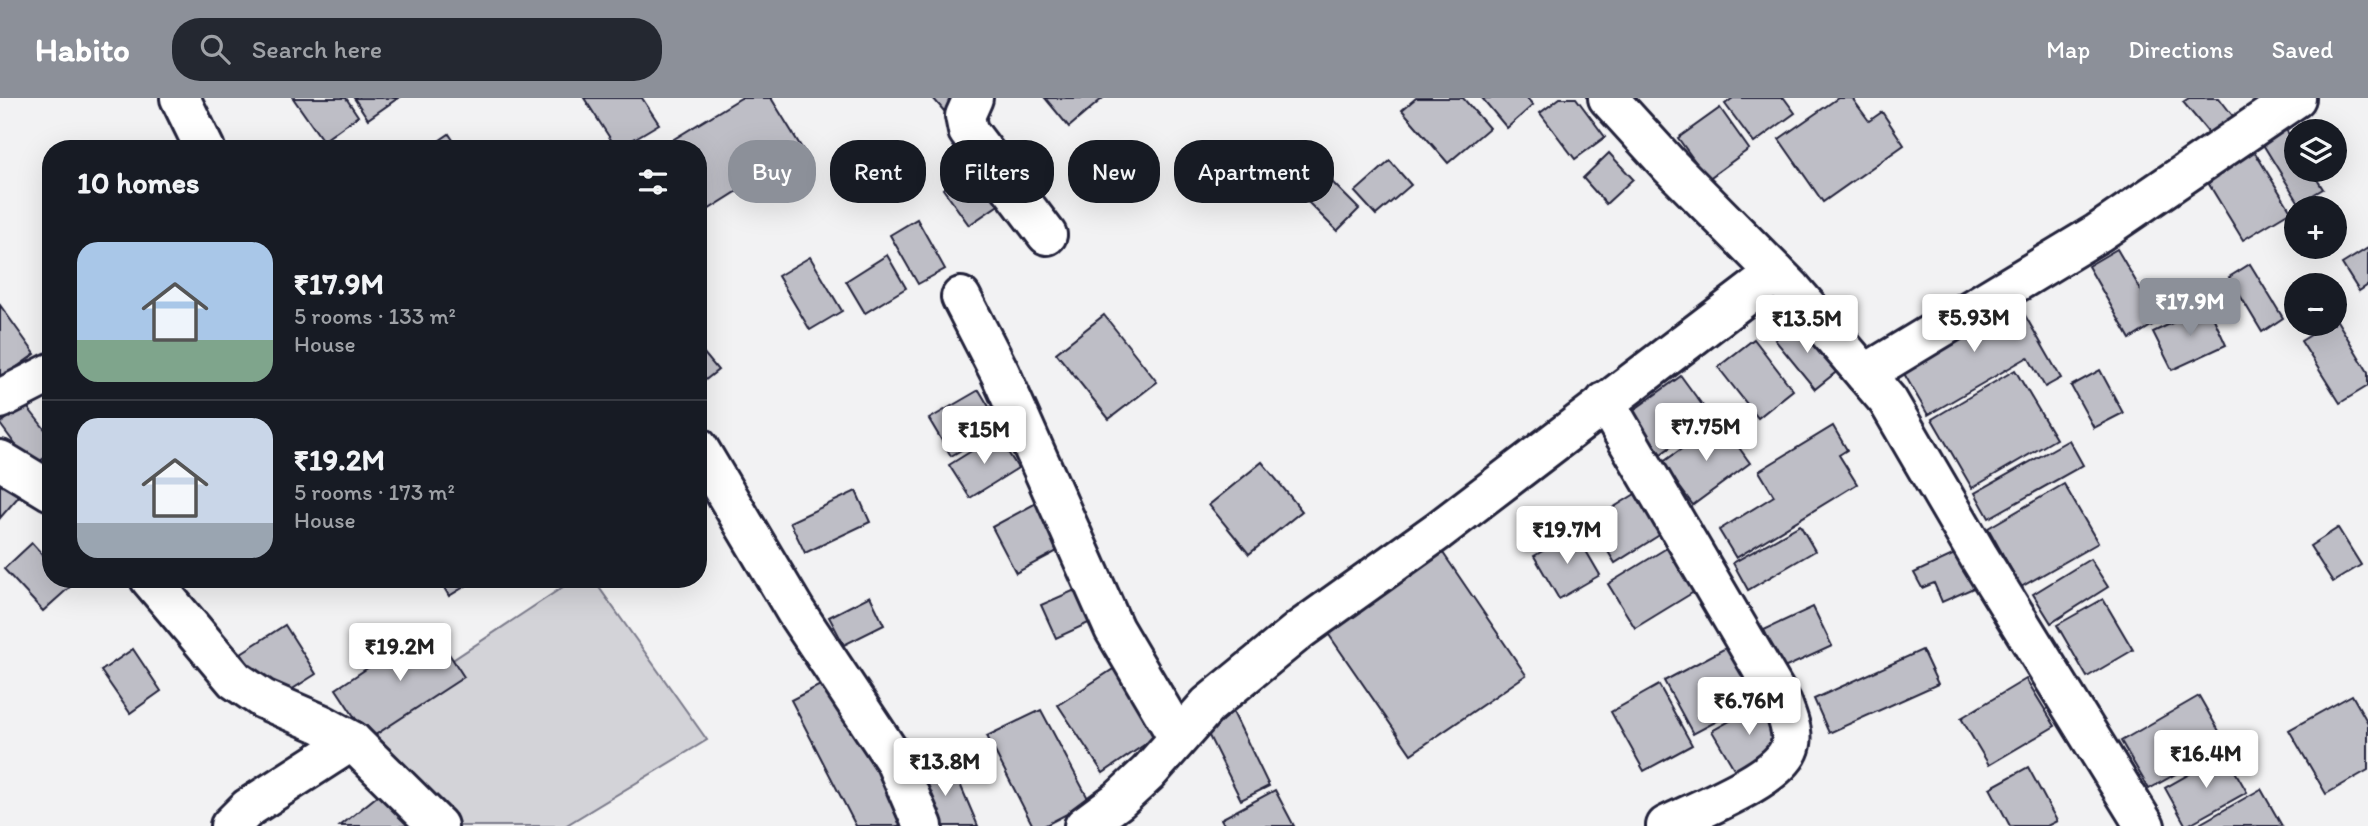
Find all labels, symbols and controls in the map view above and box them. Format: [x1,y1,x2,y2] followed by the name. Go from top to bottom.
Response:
[172,18,662,81] search box
[35,30,130,69] text: Habito
[196,30,234,68] icon: search
[252,33,382,65] text: Search here
[2046,35,2090,64] text: Map
[2128,35,2234,64] text: Directions
[2272,35,2333,64] text: Saved
[2284,119,2347,336] map controls
[2284,119,2347,182] button: layers
[728,140,816,203] chip: Buy
[830,140,926,203] chip: Rent
[940,140,1054,203] chip: Filters
[1068,140,1160,203] chip: New
[1174,140,1334,203] chip: Apartment
[634,163,672,201] icon: filters
[77,164,200,201] text: 10 homes
[2284,196,2347,259] button: +
[294,265,384,302] text: ₹17.9M
[133,270,217,354] icon: home
[2284,273,2347,336] button: −
[2133,278,2247,338] pin: ₹17.9M
[2155,287,2225,315] text: ₹17.9M
[1917,294,2031,354] pin: ₹5.93M
[1750,296,1864,355] pin: ₹13.5M
[294,302,456,330] text: 5 rooms · 133 m²
[1938,303,2010,331] text: ₹5.93M
[1772,304,1842,332] text: ₹13.5M
[294,330,356,358] text: House
[1649,404,1763,463] pin: ₹7.75M
[943,406,1025,466] pin: ₹15M
[1671,412,1741,440] text: ₹7.75M
[958,415,1010,443] text: ₹15M
[294,441,385,478] text: ₹19.2M
[133,446,217,530] icon: home
[294,478,455,506] text: 5 rooms · 173 m²
[294,506,356,534] text: House
[1510,506,1624,566] pin: ₹19.7M
[1532,515,1602,543] text: ₹19.7M
[343,624,457,683] pin: ₹19.2M
[365,632,435,660] text: ₹19.2M
[1692,678,1806,737] pin: ₹6.76M
[1714,686,1784,714] text: ₹6.76M
[2149,730,2263,790] pin: ₹16.4M
[888,738,1002,798] pin: ₹13.8M
[2170,739,2242,767] text: ₹16.4M
[910,747,980,775] text: ₹13.8M

